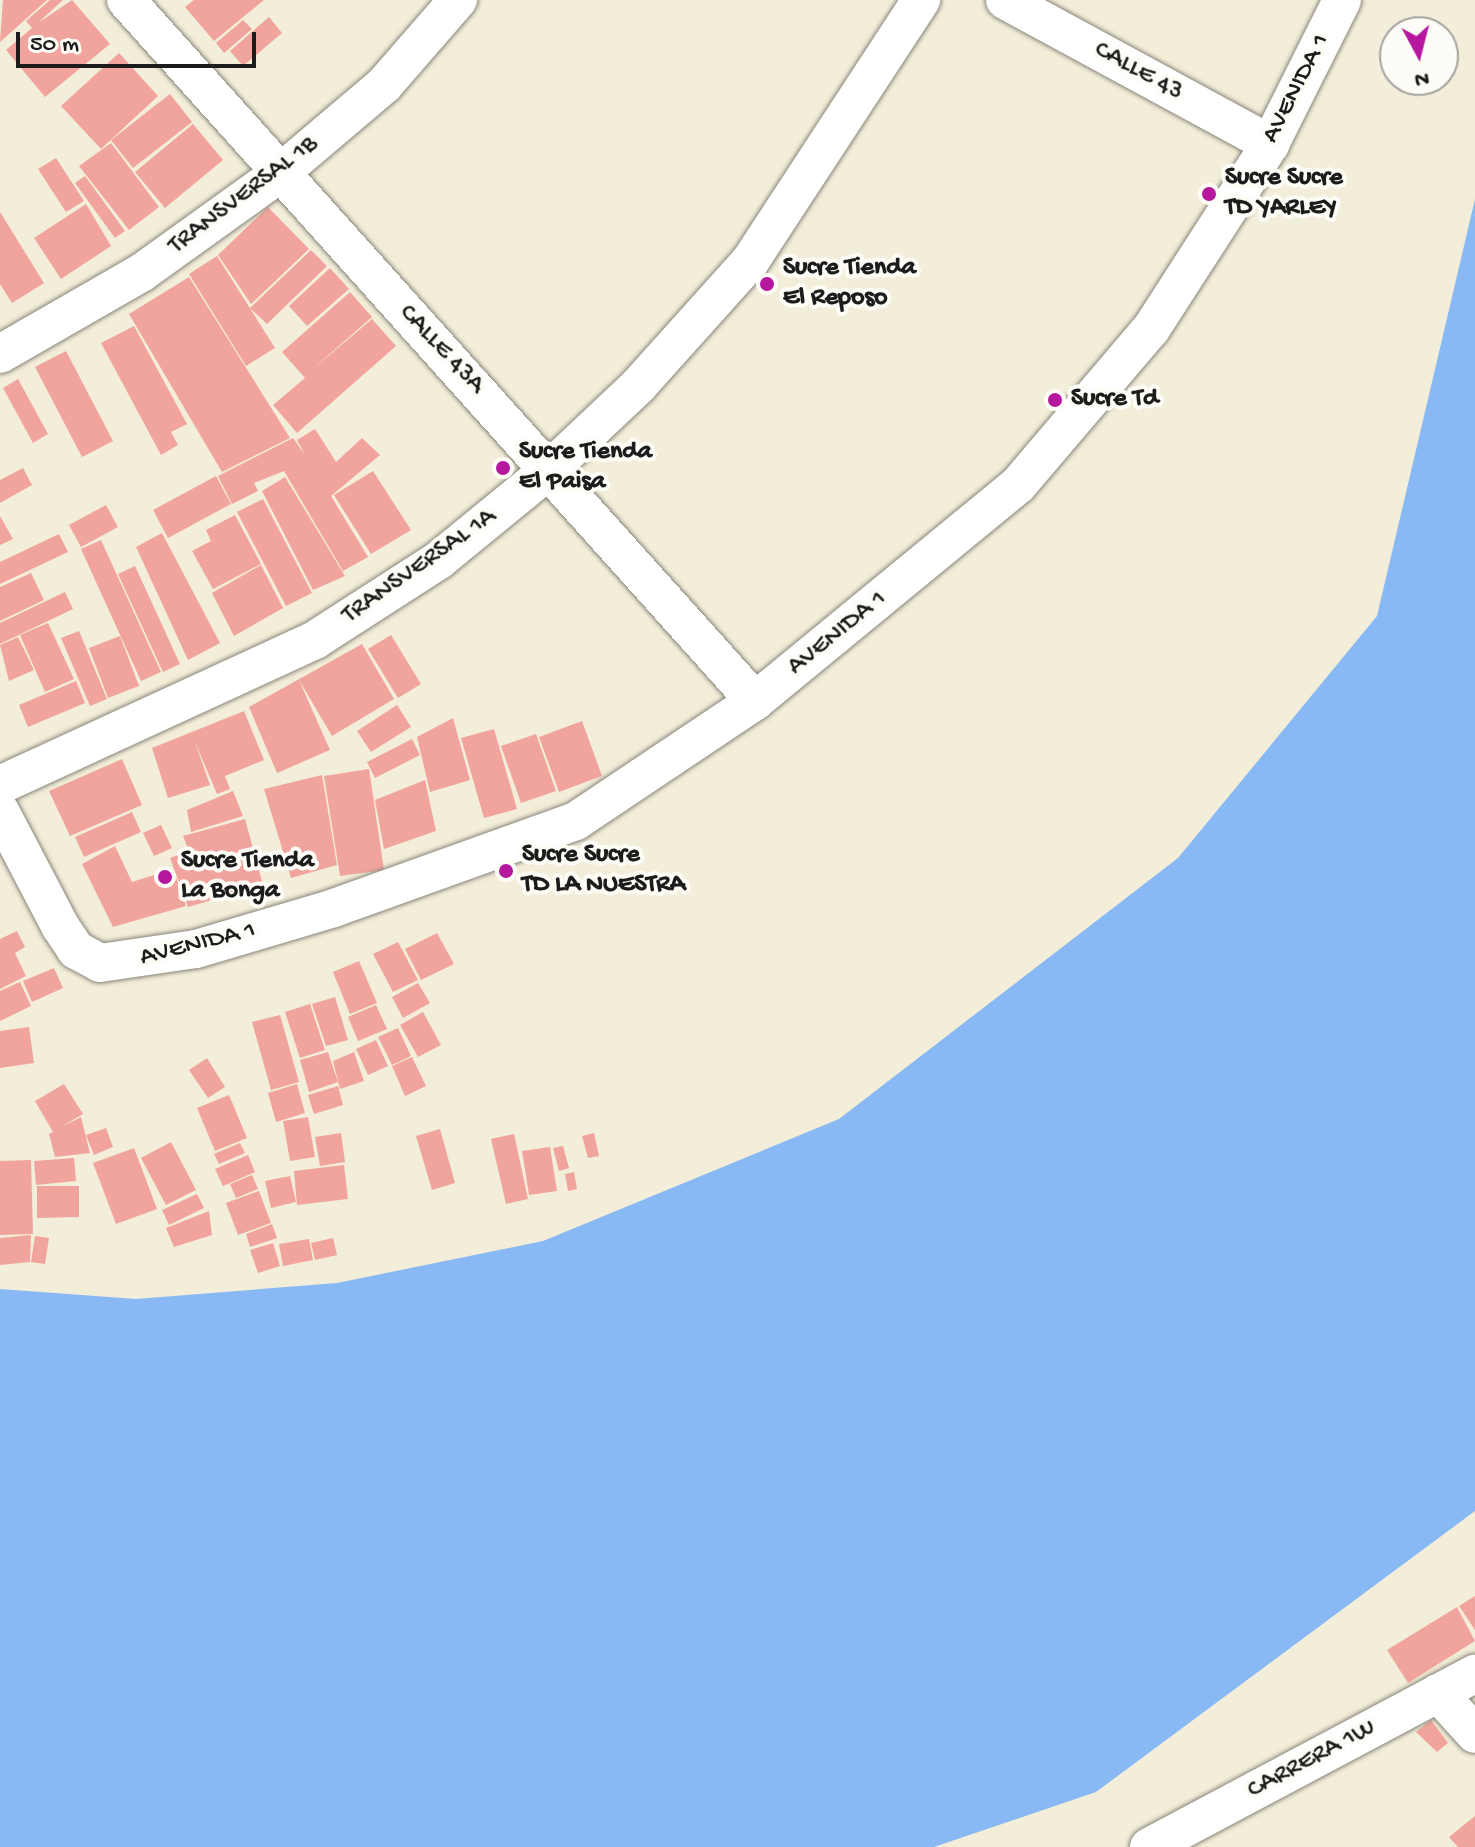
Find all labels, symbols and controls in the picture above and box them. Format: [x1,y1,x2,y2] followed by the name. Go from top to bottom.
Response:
[20,16,260,66] scale bar
[1379,16,1459,96] north arrow
[1256,29,1338,149] street label: AVENIDA 1
[30,31,79,60] text: 50 m
[1088,35,1188,109] street label: CALLE 43
[1413,64,1430,92] text: N
[163,130,325,262] street label: TRANSVERSAL 1B
[1225,163,1343,224] place label: Sucre Sucre TD YARLEY
[1200,185,1218,203] marker: Sucre Sucre TD YARLEY
[783,253,916,314] place label: Sucre Tienda El Reposo
[758,275,776,293] marker: Sucre Tienda El Reposo
[391,298,491,402] street label: CALLE 43A
[1071,384,1158,416] place label: Sucre Td
[1046,391,1064,409] marker: Sucre Td
[519,437,652,498] place label: Sucre Tienda El Paisa
[494,459,512,477] marker: Sucre Tienda El Paisa
[337,502,503,632] street label: TRANSVERSAL 1A
[782,585,894,683] street label: AVENIDA 1
[522,840,685,902] place label: Sucre Sucre TD LA NUESTRA
[181,846,314,908] place label: Sucre Tienda La Bonga
[497,862,515,880] marker: Sucre Sucre TD LA NUESTRA
[156,868,174,886] marker: Sucre Tienda La Bonga
[137,916,259,974] street label: AVENIDA 1
[1243,1713,1381,1807] street label: CARRERA 1W

